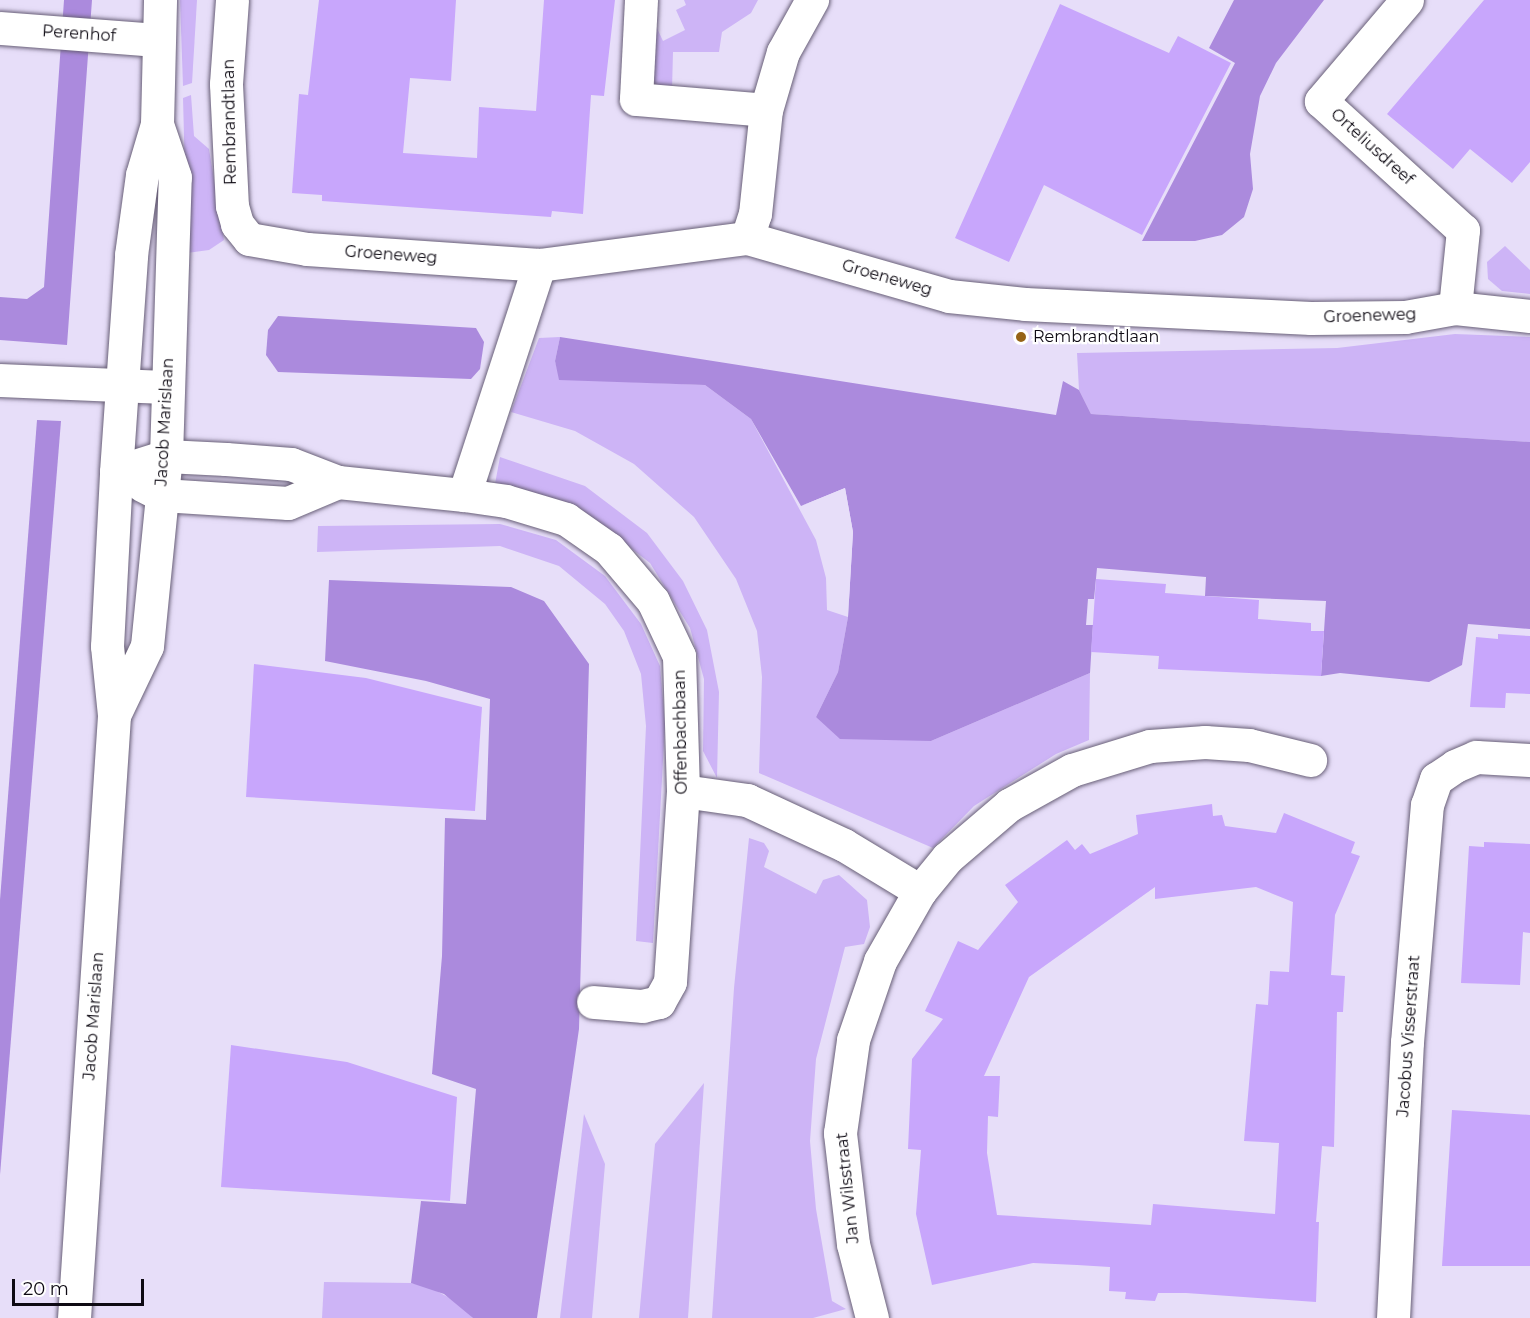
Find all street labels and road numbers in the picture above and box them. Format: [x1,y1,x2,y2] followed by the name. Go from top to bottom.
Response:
[41,22,117,46] street label: Perenhof
[219,59,241,185] street label: Rembrandtlaan
[1327,105,1417,189] street label: Orteliusdreef
[344,242,438,268] street label: Groeneweg
[840,256,934,300] street label: Groeneweg
[1323,305,1417,327] street label: Groeneweg
[152,357,178,487] street label: Jacob Marislaan
[670,669,692,795] street label: Offenbachbaan
[80,951,108,1081] street label: Jacob Marislaan
[1394,954,1424,1118] street label: Jacobus Visserstraat
[833,1131,863,1245] street label: Jan Wilsstraat

